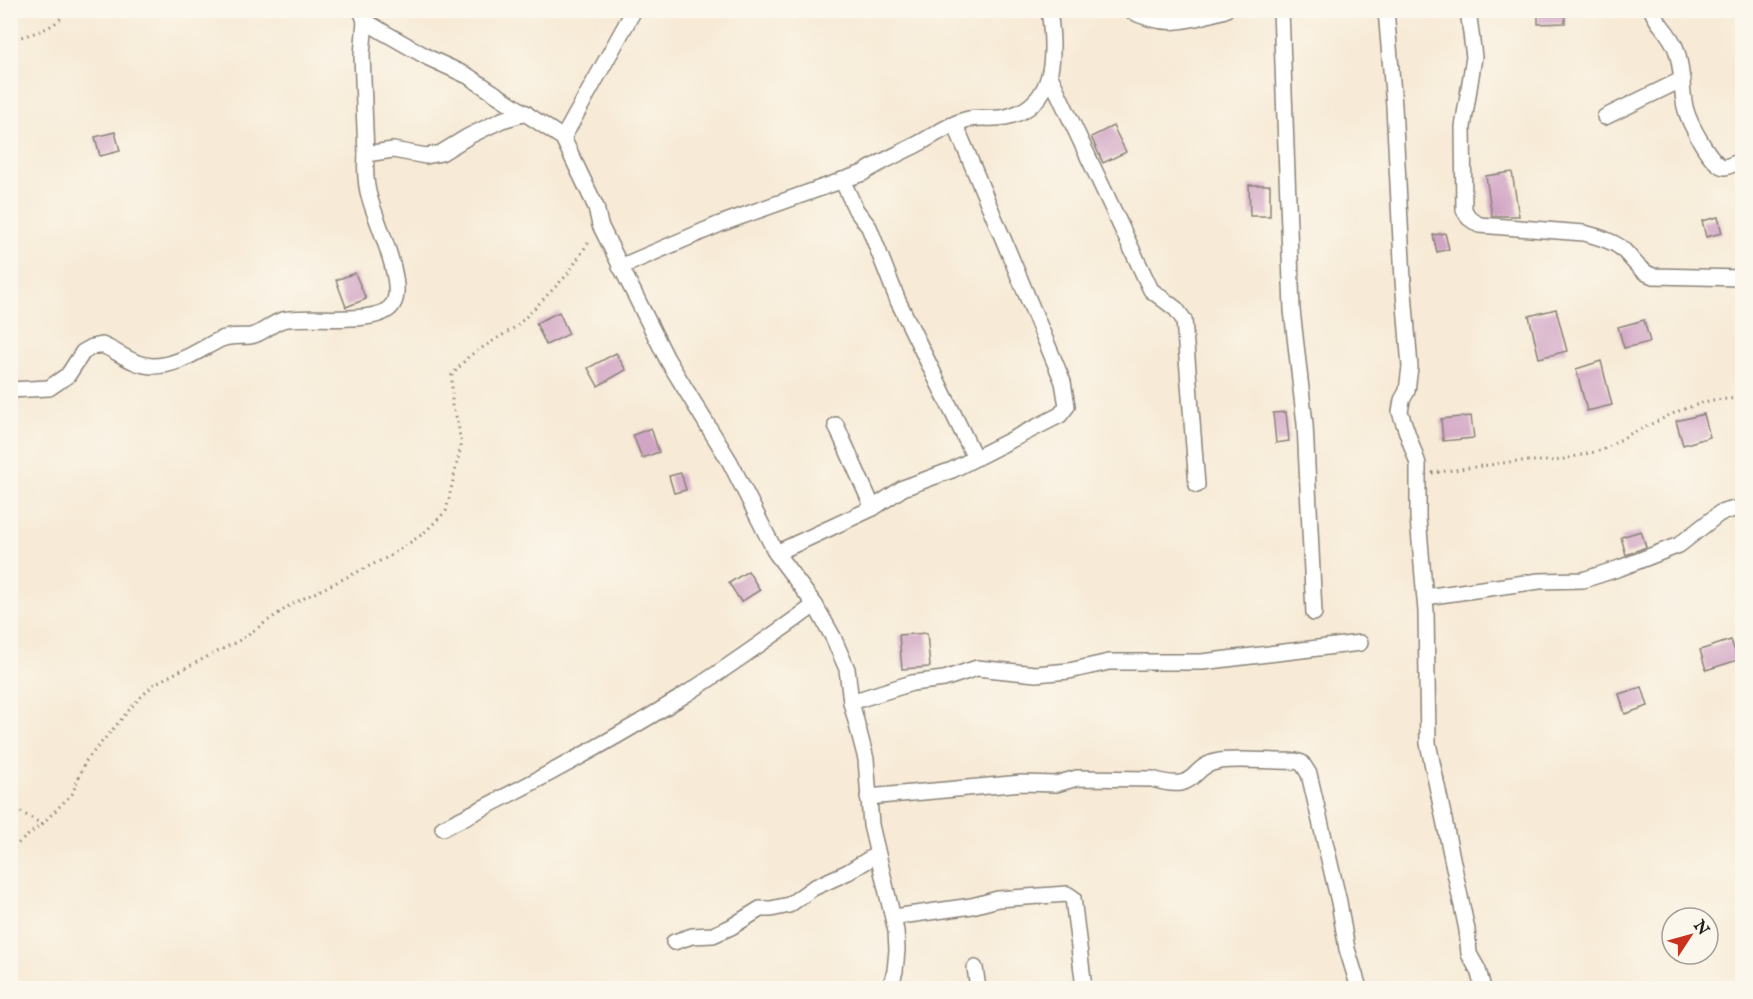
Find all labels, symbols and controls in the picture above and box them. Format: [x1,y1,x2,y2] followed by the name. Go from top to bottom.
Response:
[1660,906,1720,966] north arrow
[1688,916,1713,940] text: N

